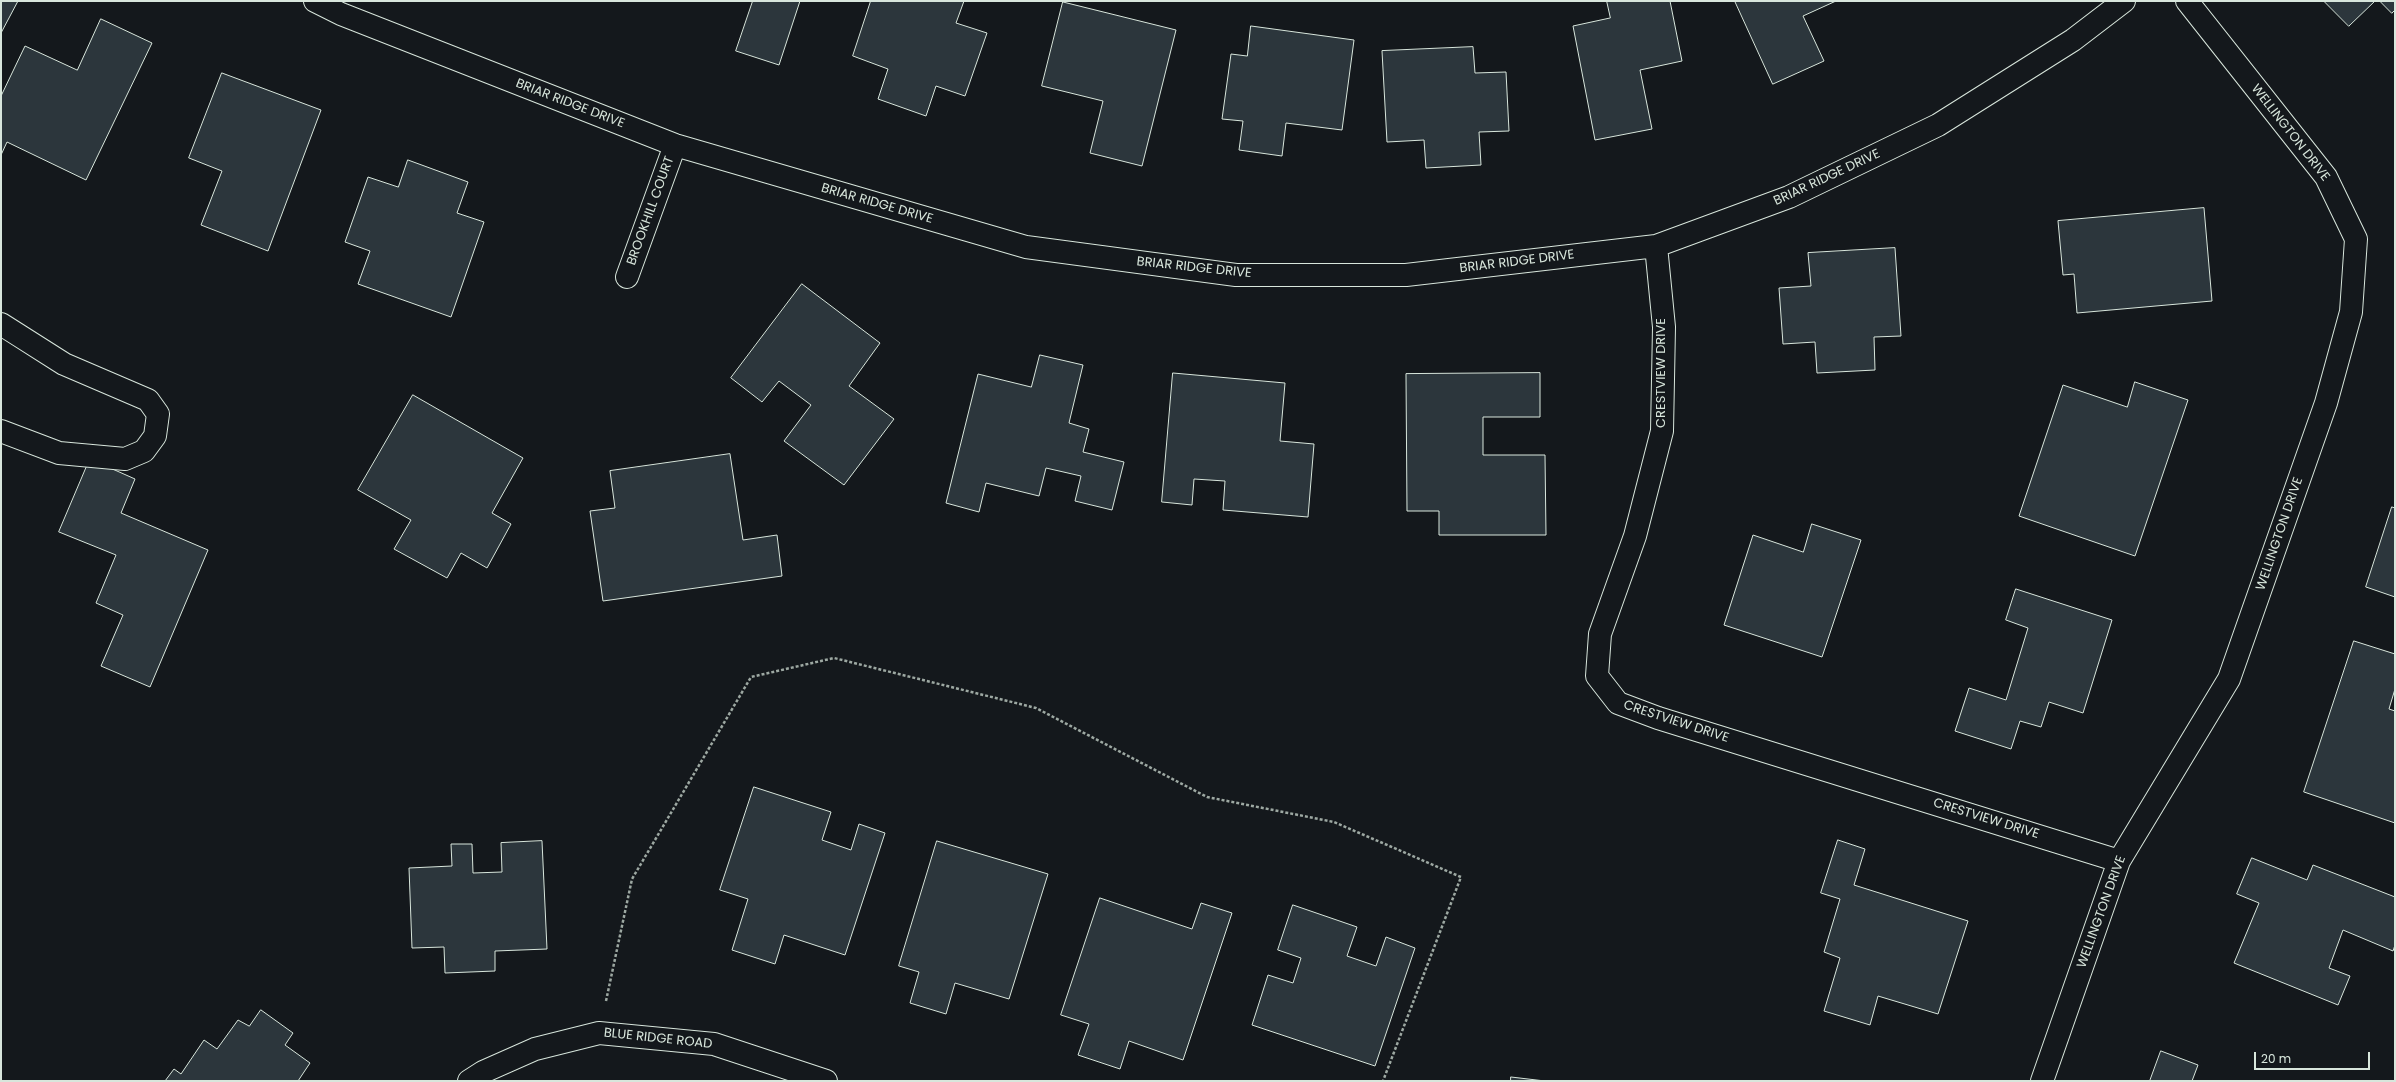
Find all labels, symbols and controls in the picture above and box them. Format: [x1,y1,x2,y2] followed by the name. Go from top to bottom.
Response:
[513,76,627,132] street label: BRIAR RIDGE DRIVE
[2247,81,2333,185] street label: WELLINGTON DRIVE
[1771,147,1883,209] street label: BRIAR RIDGE DRIVE
[624,154,678,268] street label: BROOKHILL COURT
[819,181,935,227] street label: BRIAR RIDGE DRIVE
[1459,247,1575,277] street label: BRIAR RIDGE DRIVE
[1136,254,1252,282] street label: BRIAR RIDGE DRIVE
[1654,318,1670,428] street label: CRESTVIEW DRIVE
[2253,475,2307,593] street label: WELLINGTON DRIVE
[1621,698,1731,746] street label: CRESTVIEW DRIVE
[1931,795,2041,843] street label: CRESTVIEW DRIVE
[2074,854,2130,970] street label: WELLINGTON DRIVE
[603,1026,713,1052] street label: BLUE RIDGE ROAD
[2256,1044,2372,1070] scale bar
[2261,1050,2291,1067] text: 20 m

